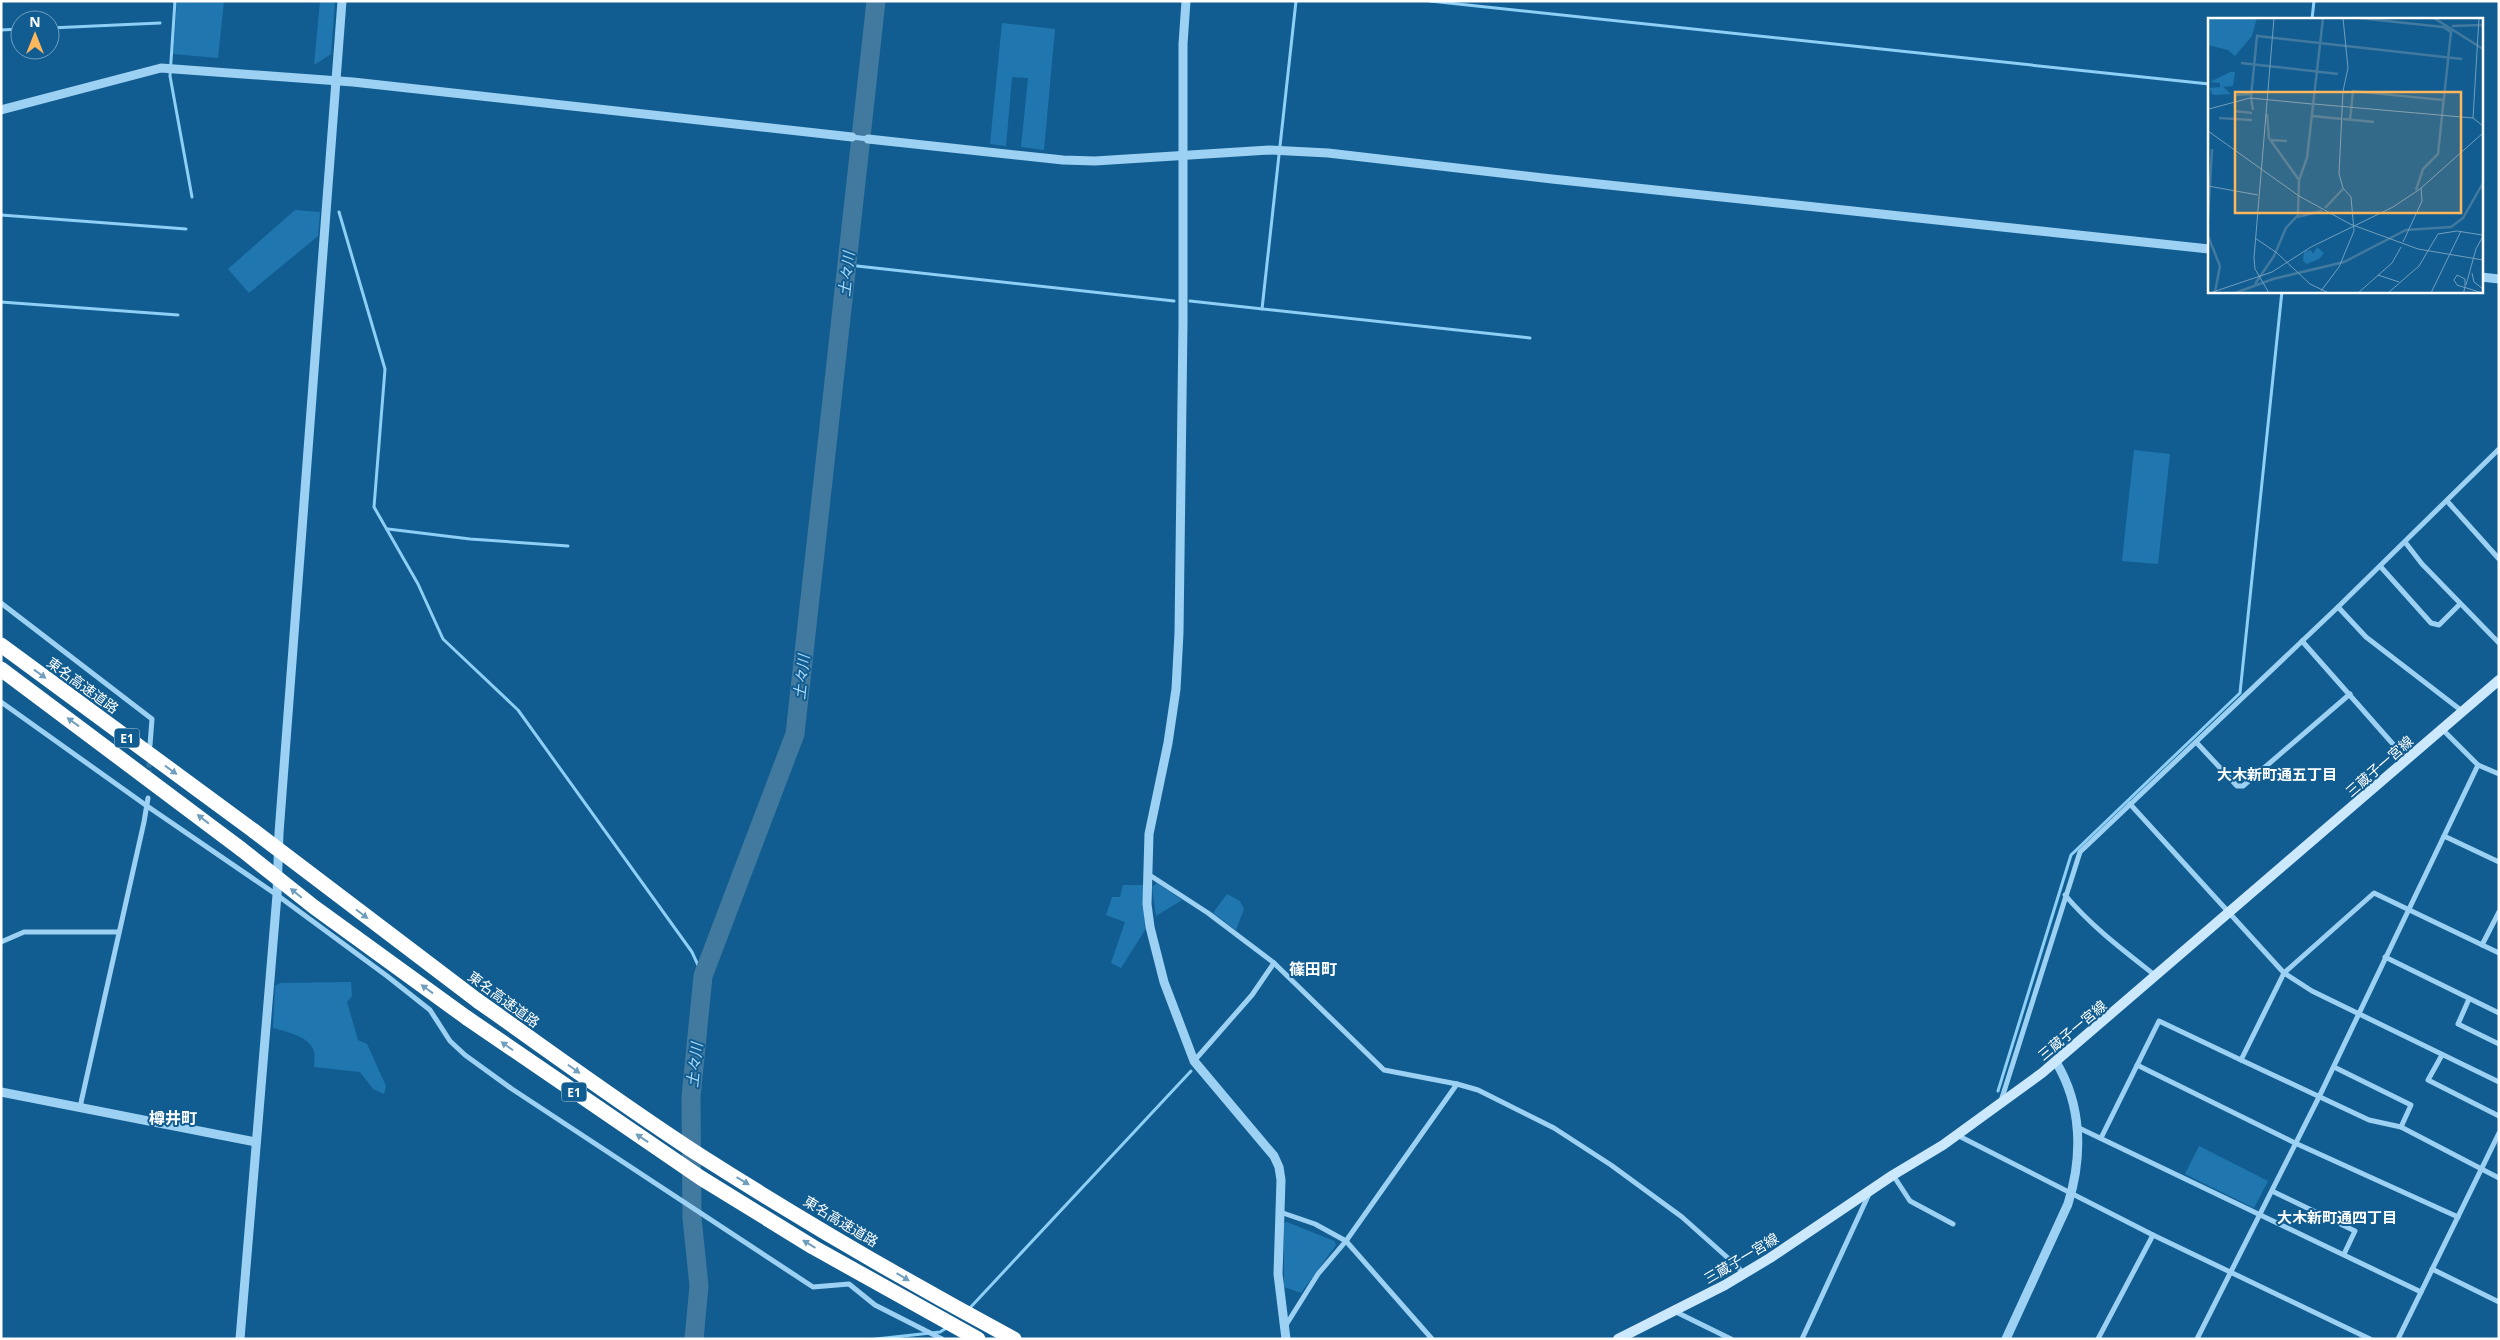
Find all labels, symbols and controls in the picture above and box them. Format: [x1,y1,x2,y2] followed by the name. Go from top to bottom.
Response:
[10,10,60,60] north arrow
[29,12,41,31] text: N
[2208,18,2482,292] inset map
[834,249,859,297] water label: 土々川
[789,652,814,700] water label: 土々川
[43,653,123,717] street label: 東名高速道路
[34,669,47,679] one-way arrow
[66,717,80,727] one-way arrow
[114,728,140,748] road number: E1
[2341,731,2417,801] street label: 三蔵子一宮線
[2217,764,2337,784] district label: 大木新町通五丁目
[164,765,177,776] one-way arrow
[197,814,210,825] one-way arrow
[290,888,303,899] one-way arrow
[355,909,369,919] one-way arrow
[1289,958,1337,980] district label: 篠田町
[464,967,544,1031] street label: 東名高速道路
[421,984,434,995] one-way arrow
[2034,996,2110,1064] street label: 三蔵子一宮線
[682,1040,707,1088] water label: 土々川
[501,1041,514,1051] one-way arrow
[568,1064,581,1074] one-way arrow
[562,1082,586,1102] road number: E1
[149,1107,197,1129] district label: 樽井町
[635,1133,648,1143] one-way arrow
[737,1176,750,1185] one-way arrow
[800,1191,882,1251] street label: 東名高速道路
[2277,1207,2397,1227] district label: 大木新町通四丁目
[1700,1228,1782,1288] street label: 三蔵子一宮線
[802,1240,815,1249] one-way arrow
[895,1273,910,1281] one-way arrow

